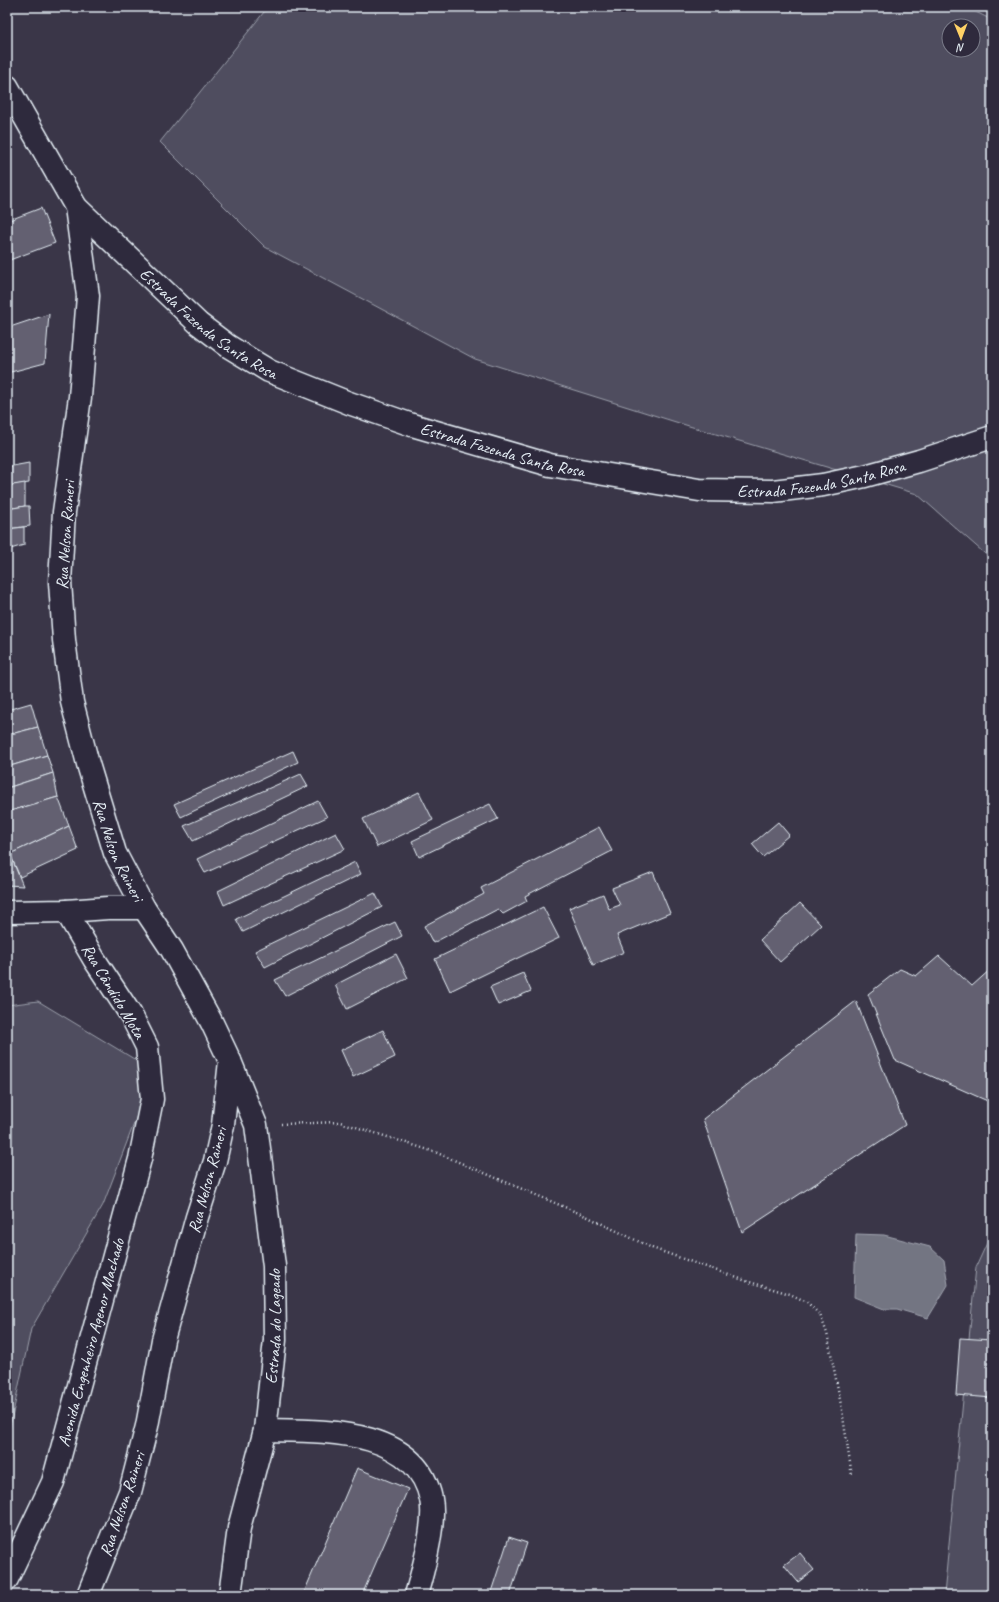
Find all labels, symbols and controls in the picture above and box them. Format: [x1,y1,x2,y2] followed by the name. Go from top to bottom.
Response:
[941,18,981,58] north arrow
[955,41,965,55] text: N
[135,263,282,385] street label: Estrada Fazenda Santa Rosa
[418,418,588,482] street label: Estrada Fazenda Santa Rosa
[737,455,909,502] street label: Estrada Fazenda Santa Rosa
[51,478,80,590] street label: Rua Nelson Raineri
[88,797,149,907] street label: Rua Nelson Raineri
[77,940,151,1044] street label: Rua Cândido Mota
[183,1123,232,1235] street label: Rua Nelson Raineri
[53,1235,129,1449] street label: Avenida Engenheiro Agenor Machado
[260,1268,286,1385] street label: Estrada do Lageado
[95,1448,151,1559] street label: Rua Nelson Raineri

